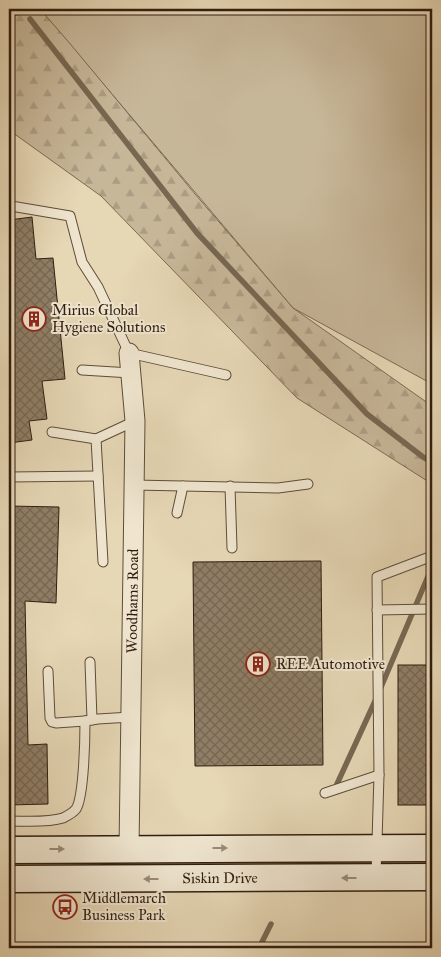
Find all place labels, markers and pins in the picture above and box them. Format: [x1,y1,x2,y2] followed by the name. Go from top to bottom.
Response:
[52,301,165,336] place label: Mirius Global Hygiene Solutions
[21,306,47,332] building icon: Mirius Global Hygiene Solutions
[245,651,271,677] building icon: REE Automotive
[276,655,385,673] place label: REE Automotive
[82,889,167,924] place label: Middlemarch Business Park
[52,894,78,920] bus stop icon: Middlemarch Business Park

